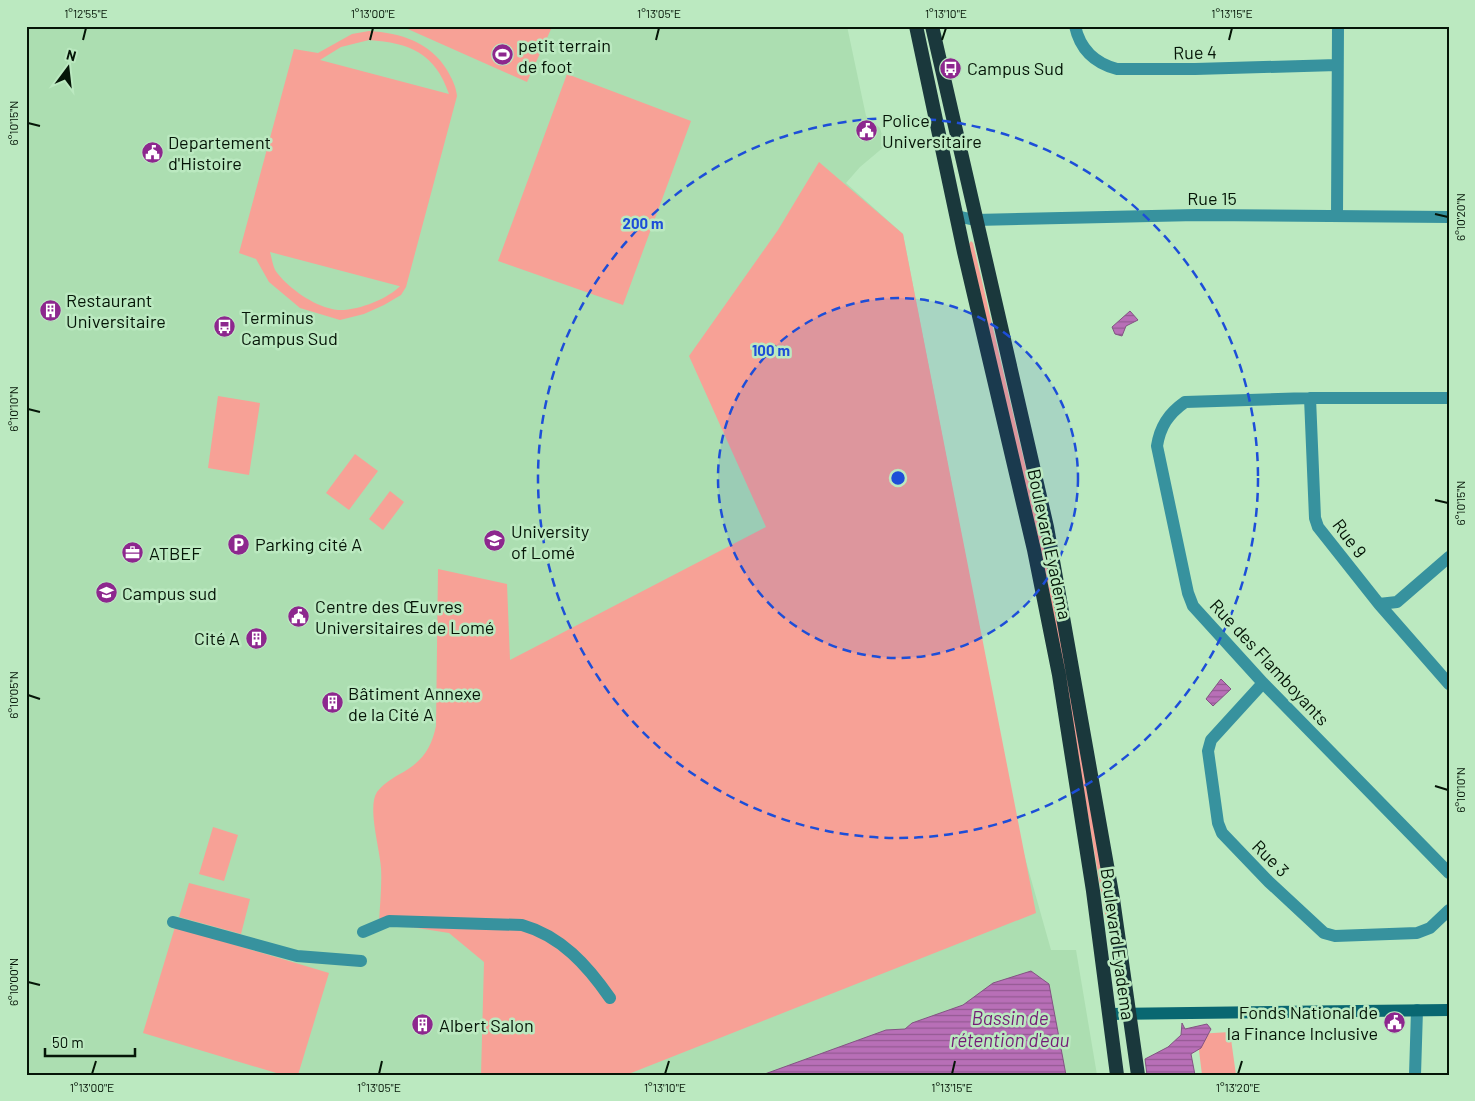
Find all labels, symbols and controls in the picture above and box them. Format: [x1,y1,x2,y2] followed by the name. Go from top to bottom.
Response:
[64,6,108,20] text: 1°12'55"E
[351,6,395,20] text: 1°13'00"E
[637,6,681,20] text: 1°13'05"E
[925,6,967,20] text: 1°13'10"E
[1211,6,1253,20] text: 1°13'15"E
[518,34,611,77] place label: petit terrain de foot
[1173,41,1217,63] street label: Rue 4
[42,42,92,92] north arrow
[490,43,514,67] sports icon: petit terrain de foot
[65,46,78,64] text: N
[939,56,963,80] bus stop icon: Campus Sud
[967,57,1064,79] place label: Campus Sud
[6,101,20,145] text: 6°10'15"N
[882,109,982,152] place label: Police Universitaire
[854,118,878,142] public building icon: Police Universitaire
[168,131,271,174] place label: Departement d'Histoire
[140,140,164,164] public building icon: Departement d'Histoire
[1187,187,1237,209] street label: Rue 15
[1453,193,1467,241] text: 6°10'20"N
[622,214,664,232] text: 200 m
[66,289,166,332] place label: Restaurant Universitaire
[38,298,62,322] building icon: Restaurant Universitaire
[241,306,338,349] place label: Terminus Campus Sud
[213,315,237,339] bus stop icon: Terminus Campus Sud
[752,341,790,359] text: 100 m
[6,386,20,432] text: 6°10'10"N
[1023,467,1077,621] street label: Boulevard Eyadema
[889,469,907,487] centre of rings
[1453,481,1467,525] text: 6°10'15"N
[1328,514,1372,562] street label: Rue 9
[511,520,589,563] place label: University of Lomé
[483,529,507,553] school or university icon: University of Lomé
[227,532,251,556] parking icon: Parking cité A
[255,533,362,555] place label: Parking cité A
[121,541,145,565] office icon: ATBEF
[149,542,201,564] place label: ATBEF
[94,581,118,605] school or university icon: Campus sud
[122,582,217,604] place label: Campus sud
[1206,594,1334,730] street label: Rue des Flamboyants
[315,595,494,638] place label: Centre des Œuvres Universitaires de Lomé
[287,604,311,628] public building icon: Centre des Œuvres Universitaires de Lomé
[244,626,268,650] building icon: Cité A
[194,627,240,649] place label: Cité A
[6,671,20,719] text: 6°10'05"N
[348,682,481,725] place label: Bâtiment Annexe de la Cité A
[320,691,344,715] building icon: Bâtiment Annexe de la Cité A
[1453,767,1467,813] text: 6°10'10"N
[1248,835,1294,881] street label: Rue 3
[1096,867,1140,1021] street label: Boulevard Eyadema
[6,958,20,1006] text: 6°10'00"N
[1227,1001,1378,1044] place label: Fonds National de la Finance Inclusive
[951,1006,1070,1051] water label: Bassin de rétention d'eau
[1382,1010,1406,1034] public building icon: Fonds National de la Finance Inclusive
[411,1013,435,1037] building icon: Albert Salon
[439,1014,534,1036] place label: Albert Salon
[45,1026,135,1058] scale bar
[52,1033,84,1051] text: 50 m
[70,1080,114,1094] text: 1°13'00"E
[357,1080,401,1094] text: 1°13'05"E
[644,1080,686,1094] text: 1°13'10"E
[931,1080,973,1094] text: 1°13'15"E
[1216,1080,1260,1094] text: 1°13'20"E

